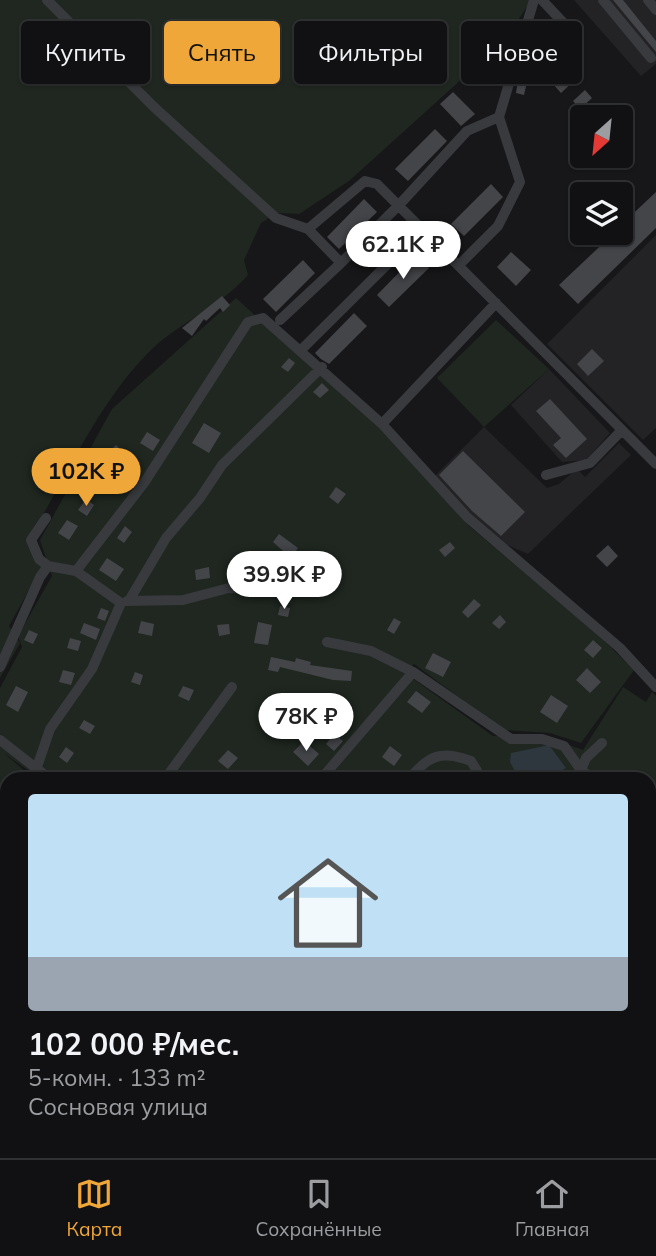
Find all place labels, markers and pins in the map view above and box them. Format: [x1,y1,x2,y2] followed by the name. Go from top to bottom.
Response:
[338,222,468,281] pin: 62.1K ₽
[29,448,143,508] pin: 102K ₽
[219,552,349,611] pin: 39.9K ₽
[257,694,355,753] pin: 78K ₽

